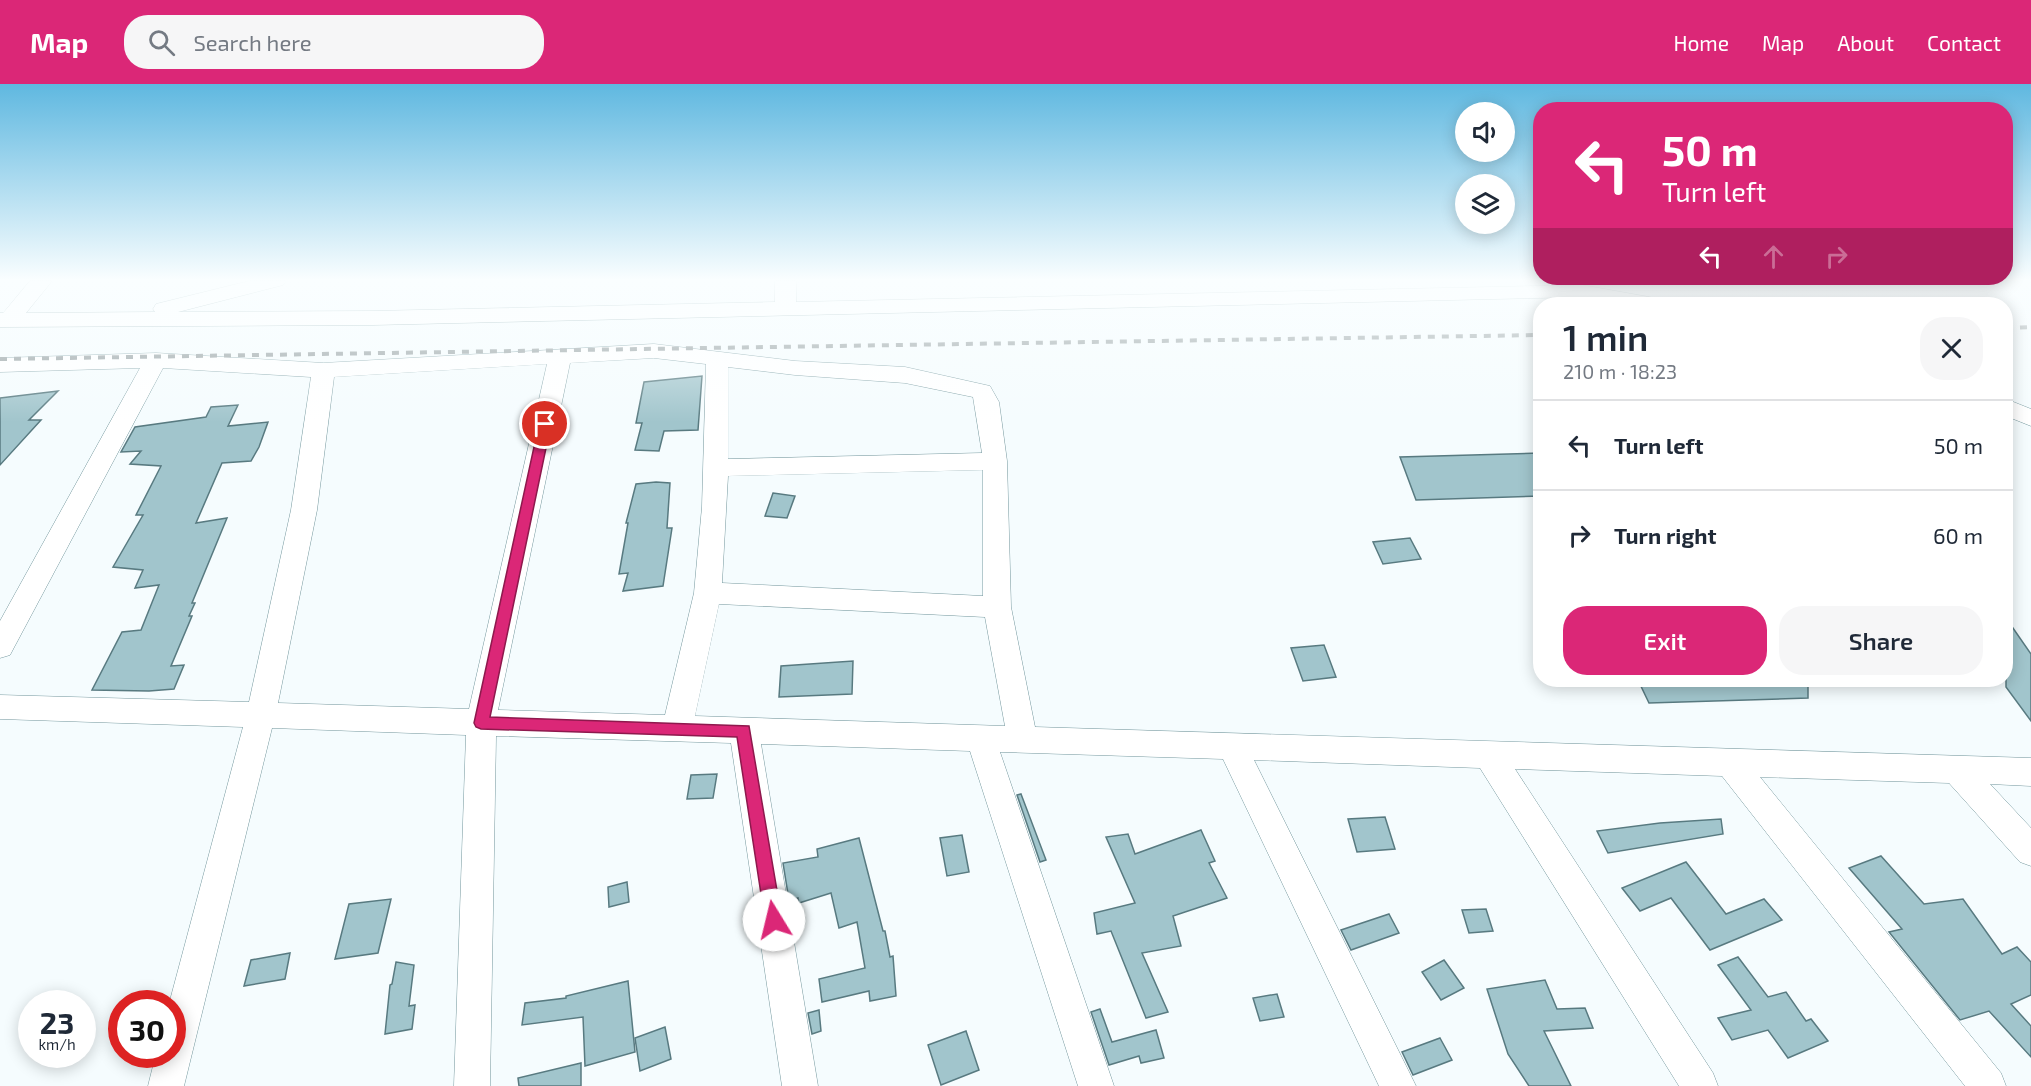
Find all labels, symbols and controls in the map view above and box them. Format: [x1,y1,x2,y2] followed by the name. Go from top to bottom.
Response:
[124,15,544,69] search box
[30,25,88,59] text: Map
[145,26,178,59] icon: search
[193,29,312,55] text: Search here
[1673,30,1729,55] text: Home
[1762,30,1804,55] text: Map
[1837,30,1894,55] text: About
[1927,30,2001,55] text: Contact
[1455,102,1515,234] map controls
[1455,102,1515,162] button: sound
[1662,124,1758,174] text: 50 m
[1563,126,1641,204] icon: left
[1455,174,1515,234] button: layers
[1662,175,1766,207] text: Turn left
[1694,240,1727,273] icon: left
[1757,240,1790,273] icon: ahead
[1820,240,1853,273] icon: right
[1563,315,1648,358] text: 1 min
[1920,317,1983,380] button: close
[1563,359,1677,383] text: 210 m · 18:23
[519,398,570,449] pin
[528,407,561,440] icon: arrive
[1563,429,1596,462] icon: left
[1614,432,1703,458] text: Turn left
[1934,432,1983,458] text: 50 m
[1563,519,1596,552] icon: right
[1614,522,1716,548] text: Turn right
[1933,522,1983,548] text: 60 m
[1563,606,1767,675] button: Exit
[1779,606,1983,675] button: Share
[742,888,806,952] position arrow
[108,990,186,1068] speed limit sign: 30
[40,1004,74,1040] text: 23
[38,1035,76,1053] text: km/h

